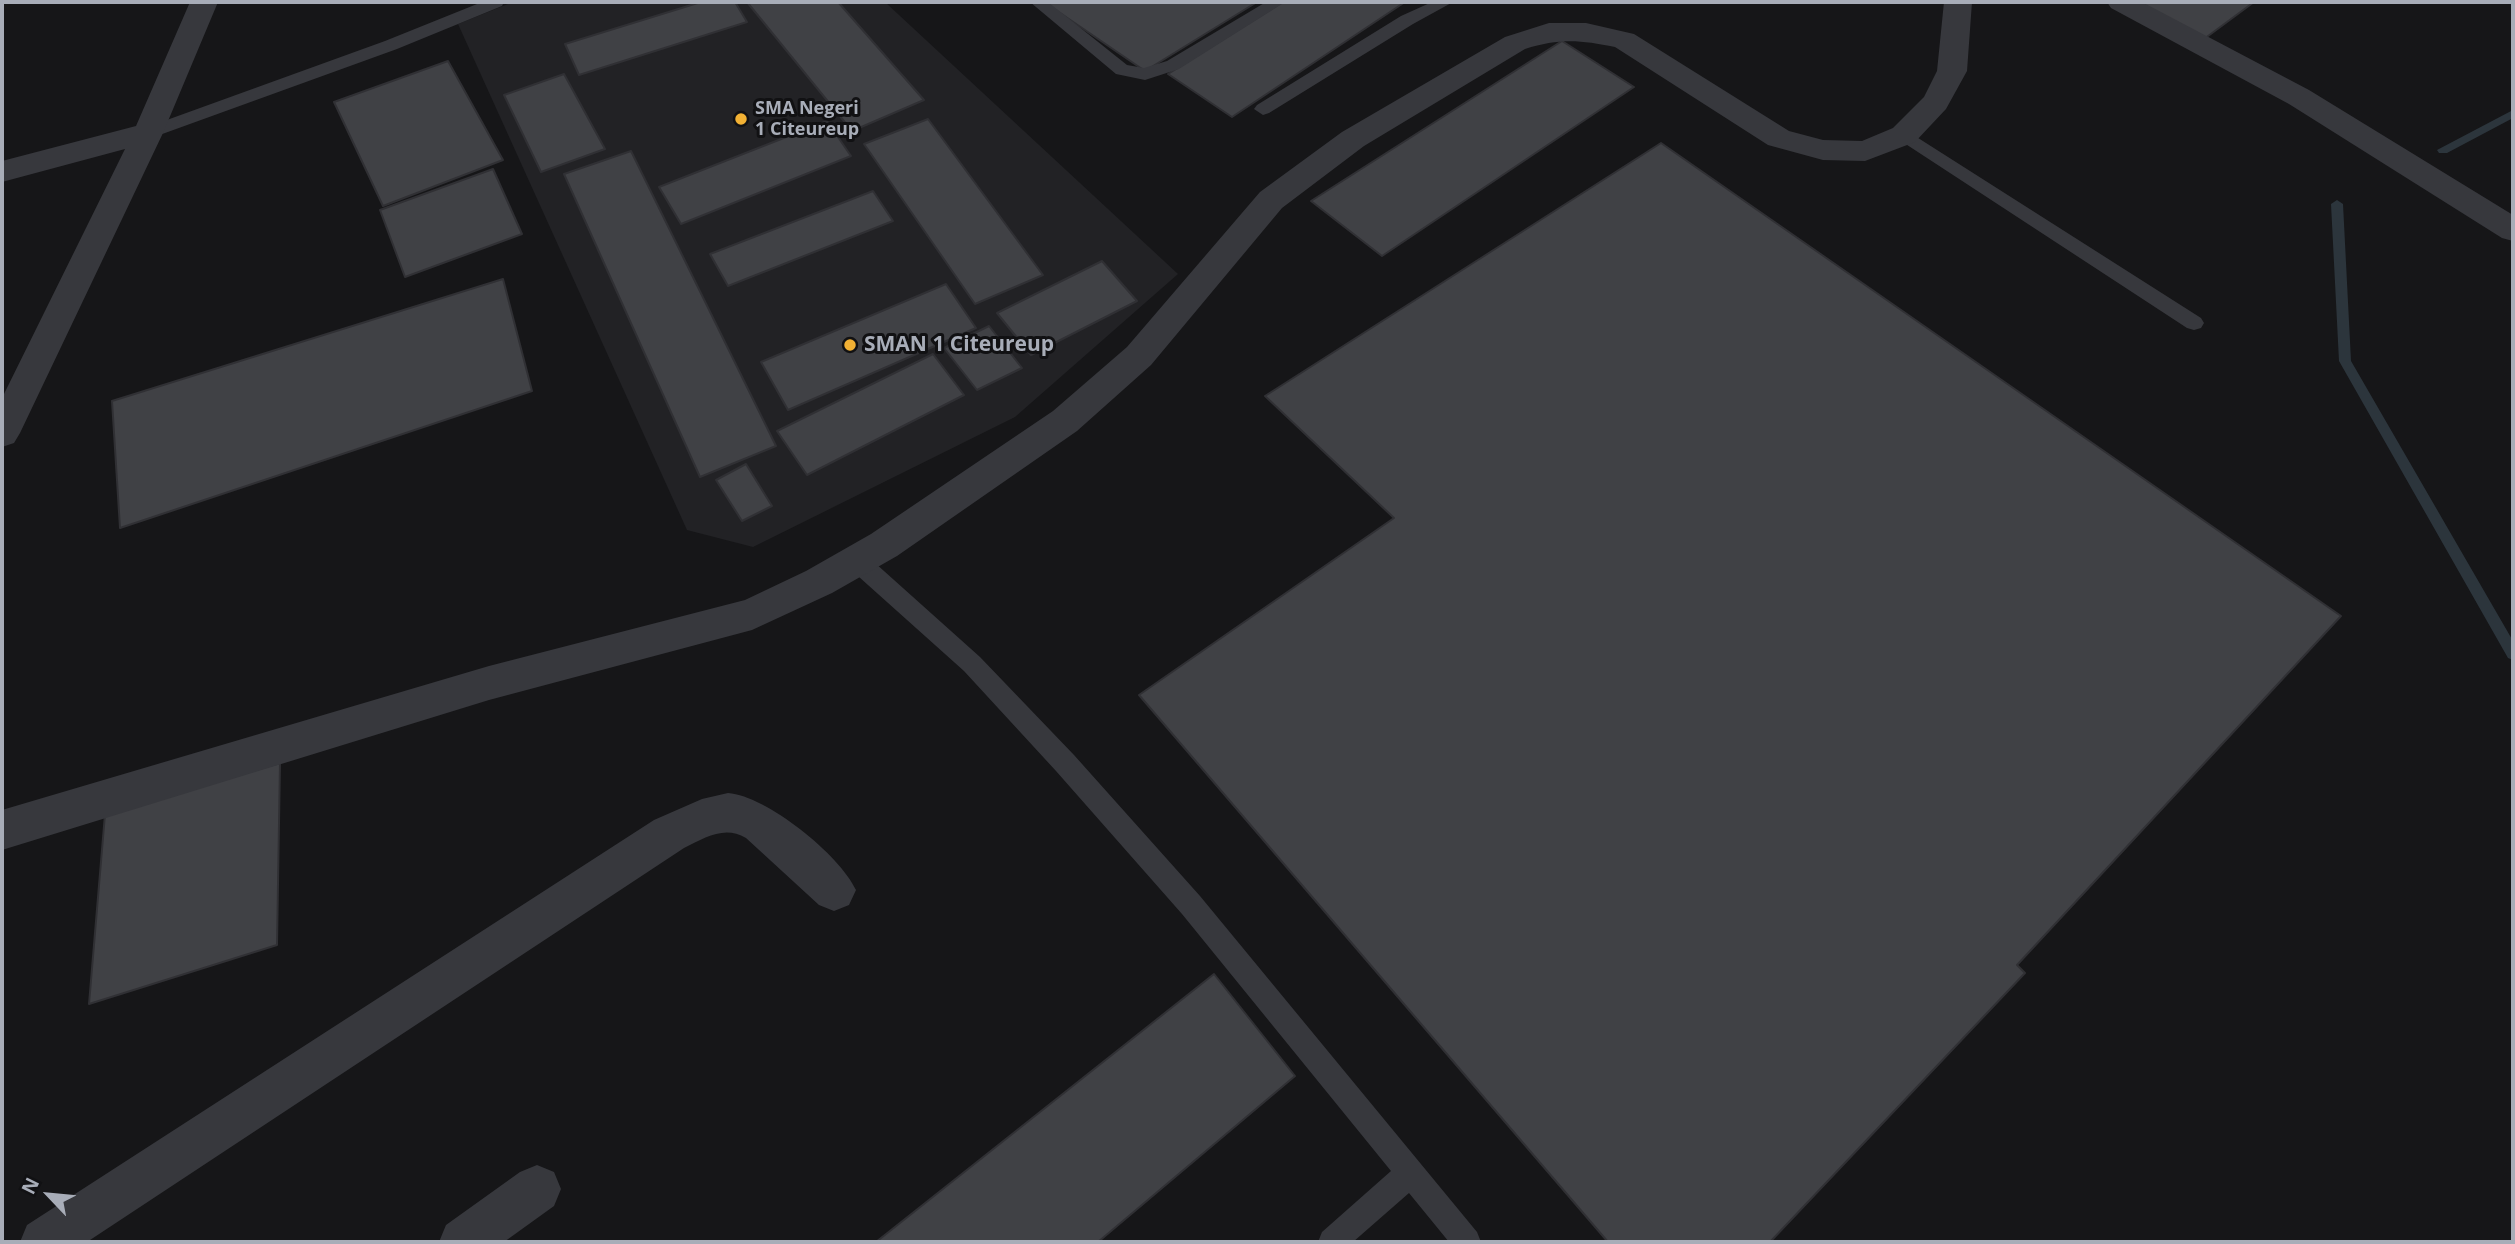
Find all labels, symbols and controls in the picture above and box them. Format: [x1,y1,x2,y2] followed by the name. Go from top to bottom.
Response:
[755,98,859,140] place label: SMA Negeri 1 Citeureup
[733,111,749,127] marker: SMA Negeri 1 Citeureup
[864,332,1054,358] place label: SMAN 1 Citeureup
[842,337,858,353] marker: SMAN 1 Citeureup
[14,1160,84,1230] north arrow
[15,1173,45,1198] text: N

